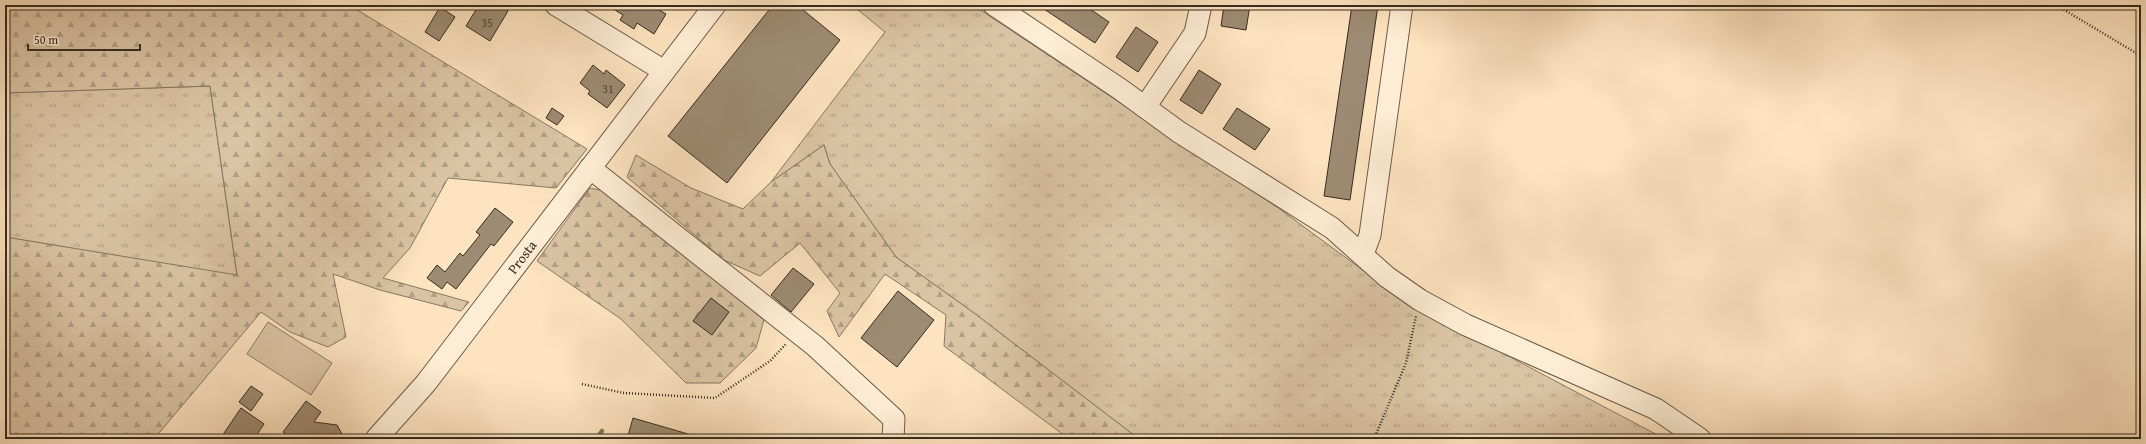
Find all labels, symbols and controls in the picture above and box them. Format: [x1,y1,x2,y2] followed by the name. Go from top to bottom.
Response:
[481,14,493,31] house number: 35
[28,26,140,52] scale bar
[34,31,58,48] text: 50 m
[602,80,614,97] house number: 31
[503,236,541,278] street label: Prosta

